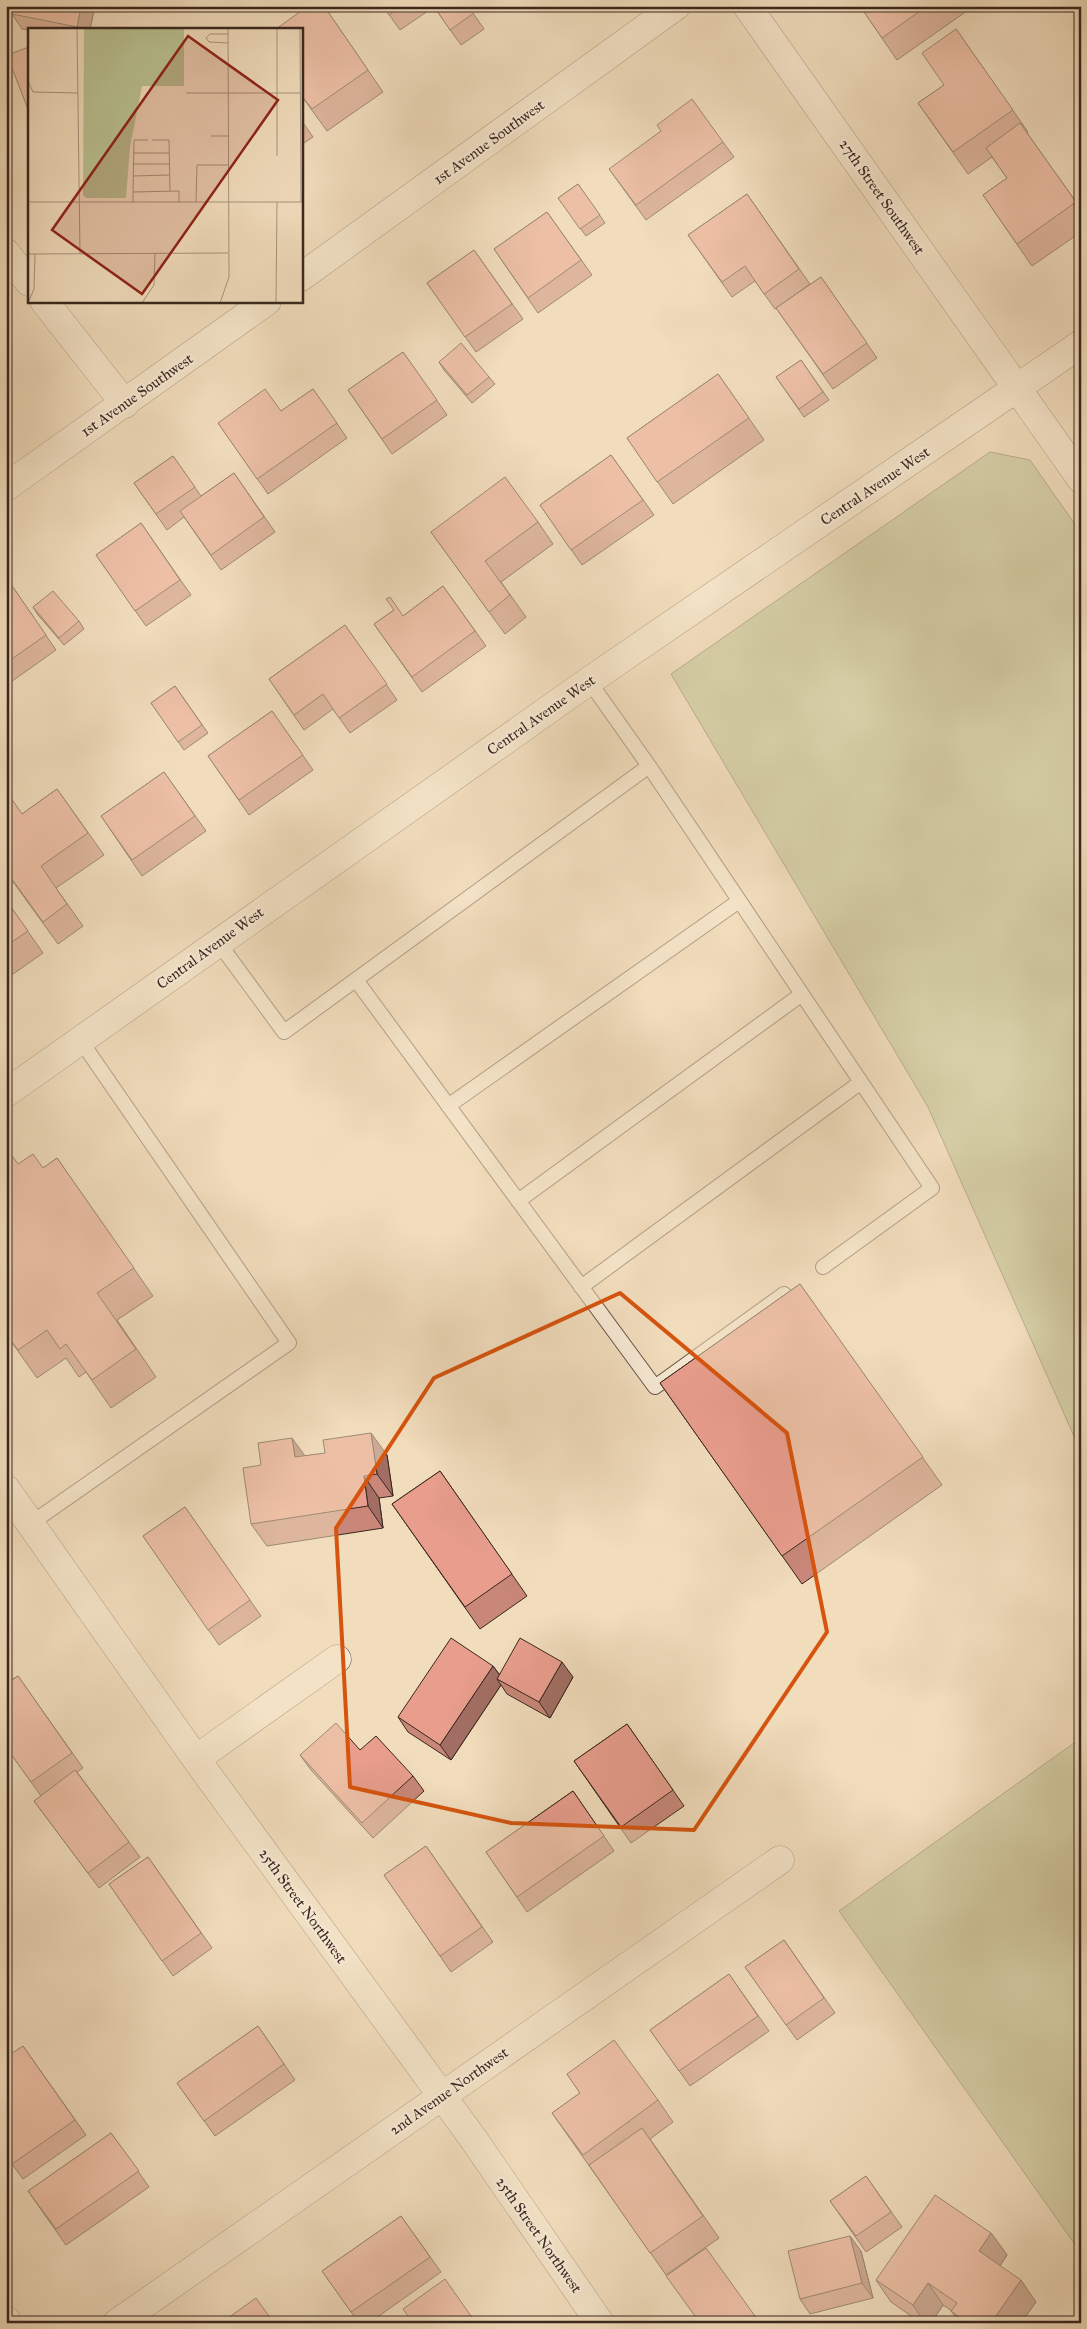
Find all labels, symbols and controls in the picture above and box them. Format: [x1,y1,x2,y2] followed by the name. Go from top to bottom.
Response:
[28,28,302,302] inset map
[430,95,549,188] street label: 1st Avenue Southwest
[835,136,929,259] street label: 27th Street Southwest
[77,349,197,440] street label: 1st Avenue Southwest
[817,442,934,529] street label: Central Avenue West
[483,671,599,759] street label: Central Avenue West
[153,903,268,993] street label: Central Avenue West
[255,1845,351,1967] street label: 25th Street Northwest
[386,2043,512,2139] street label: 2nd Avenue Northwest
[492,2173,586,2297] street label: 25th Street Northwest

